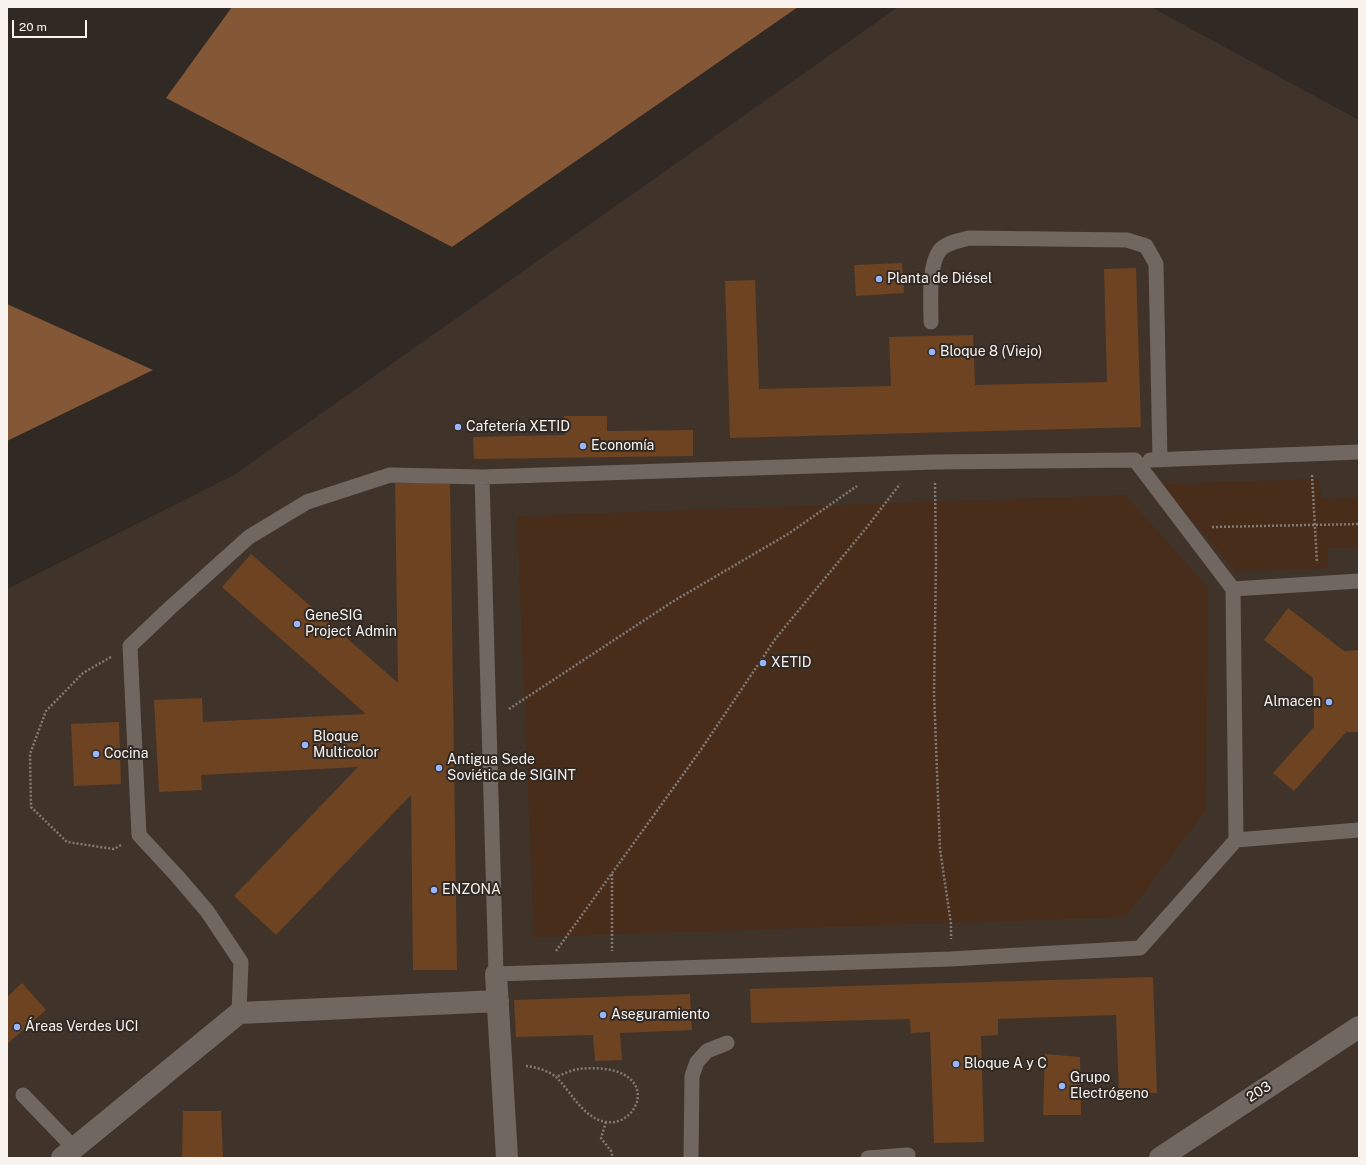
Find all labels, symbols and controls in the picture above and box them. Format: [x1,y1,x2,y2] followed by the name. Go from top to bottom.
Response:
[14,12,89,38] scale bar
[19,20,47,34] text: 20 m
[887,271,992,287] place label: Planta de Diésel
[874,274,884,284] marker: Planta de Diésel
[940,344,1042,360] place label: Bloque 8 (Viejo)
[927,347,937,357] marker: Bloque 8 (Viejo)
[466,419,570,435] place label: Cafetería XETID
[453,422,463,432] marker: Cafetería XETID
[591,438,654,454] place label: Economía
[578,441,588,451] marker: Economía
[305,608,397,640] place label: GeneSIG Project Admin
[292,619,302,629] marker: GeneSIG Project Admin
[771,655,812,671] place label: XETID
[758,658,768,668] marker: XETID
[1263,694,1321,710] place label: Almacen
[1324,697,1334,707] marker: Almacen
[313,729,379,762] place label: Bloque Multicolor
[300,740,310,750] marker: Bloque Multicolor
[104,746,148,762] place label: Cocina
[91,749,101,759] marker: Cocina
[447,752,576,784] place label: Antigua Sede Soviética de SIGINT
[434,763,444,773] marker: Antigua Sede Soviética de SIGINT
[442,882,501,898] place label: ENZONA
[429,885,439,895] marker: ENZONA
[611,1007,710,1023] place label: Aseguramiento
[598,1010,608,1020] marker: Aseguramiento
[25,1019,138,1035] place label: Áreas Verdes UCI
[12,1022,22,1032] marker: Áreas Verdes UCI
[964,1056,1047,1072] place label: Bloque A y C
[951,1059,961,1069] marker: Bloque A y C
[1070,1070,1149,1102] place label: Grupo Electrógeno
[1244,1078,1274,1106] street label: 203
[1057,1081,1067,1091] marker: Grupo Electrógeno

